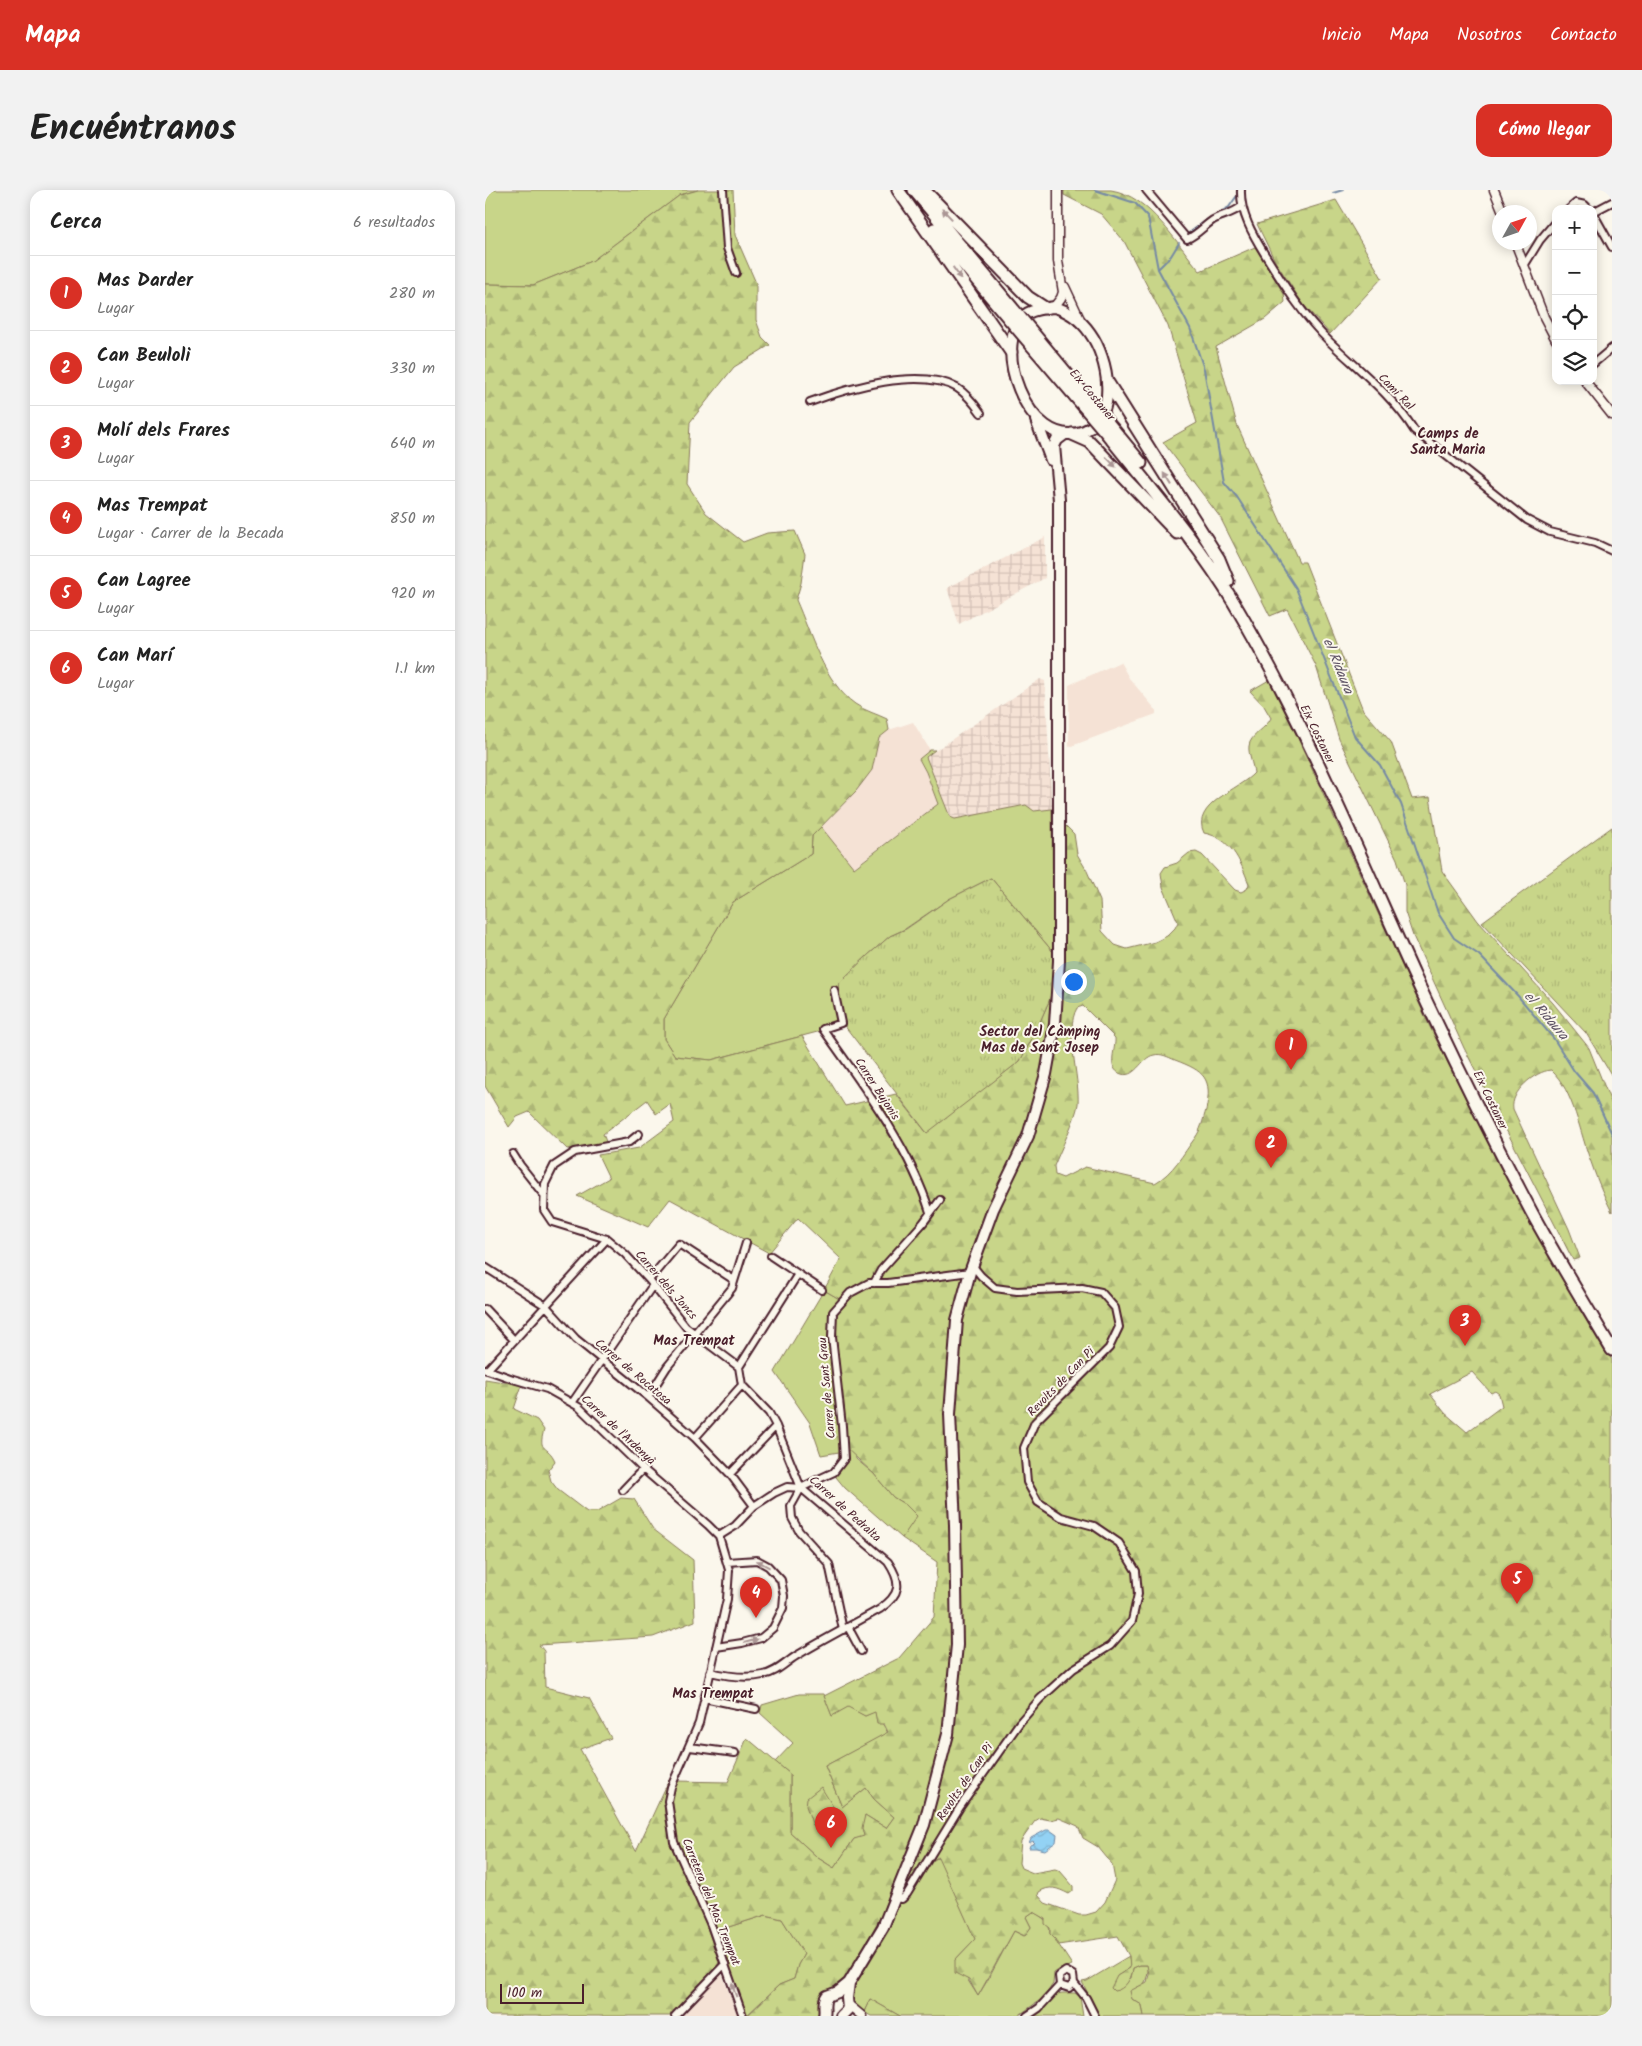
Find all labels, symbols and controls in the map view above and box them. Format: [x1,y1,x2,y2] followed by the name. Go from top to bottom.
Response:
[25,16,81,55] text: Mapa
[1321,21,1361,50] text: Inicio
[1389,21,1429,50] text: Mapa
[1457,21,1522,50] text: Nosotros
[1550,21,1617,50] text: Contacto
[30,102,236,158] text: Encuéntranos
[1476,104,1612,157] button: Cómo llegar
[1492,205,1537,250] north arrow
[1552,205,1597,385] map controls
[1552,205,1597,250] button: +
[50,206,102,239] text: Cerca
[941,208,953,220] one-way arrow
[353,210,435,235] text: 6 resultados
[1552,250,1597,295] button: −
[97,266,193,296] text: Mas Darder
[952,266,962,279] one-way arrow
[64,281,68,306] text: 1
[389,281,435,306] text: 280 m
[1552,295,1597,340] button: locate
[97,296,134,321] text: Lugar
[1552,340,1597,385] button: layers
[97,341,190,371] text: Can Beuloli
[61,356,71,381] text: 2
[390,356,435,381] text: 330 m
[1064,365,1120,426] street label: Eix Costaner
[1373,369,1419,415] street label: Camí Ral
[97,371,134,396] text: Lugar
[97,416,230,446] text: Molí dels Frares
[1410,423,1486,461] district label: Camps de Santa Maria
[62,431,70,456] text: 3
[390,431,435,456] text: 640 m
[97,446,134,471] text: Lugar
[1104,456,1116,468] one-way arrow
[1163,472,1173,485] one-way arrow
[97,491,208,521] text: Mas Trempat
[62,506,70,531] text: 4
[390,506,435,531] text: 850 m
[97,521,284,546] text: Lugar · Carrer de la Becada
[97,566,191,596] text: Can Lagree
[62,581,70,606] text: 5
[391,581,435,606] text: 920 m
[97,596,134,621] text: Lugar
[1317,635,1360,698] water label: el Ridaura
[97,641,172,671] text: Can Marí
[62,656,70,681] text: 6
[395,656,435,681] text: 1.1 km
[97,671,134,696] text: Lugar
[1295,701,1340,768] street label: Eix Costaner
[1061,969,1087,995] your location
[1519,987,1574,1046] water label: el Ridaura
[979,1021,1101,1059] district label: Sector del Càmping Mas de Sant Josep
[1275,1029,1307,1070] pin: 1
[850,1054,904,1124] street label: Carrer Bujonis
[1468,1067,1513,1134] street label: Eix Costaner
[1255,1127,1287,1168] pin: 2
[630,1246,702,1324] street label: Carrer dels Joncs
[1449,1305,1481,1346] pin: 3
[653,1330,735,1352] district label: Mas Trempat
[590,1334,676,1410] street label: Carrer de Rocatosa
[813,1336,841,1439] street label: Carrer de Sant Grau
[1023,1342,1100,1421] street label: Revolts de Can Pi
[576,1390,660,1470] street label: Carrer de l'Ardenyà
[805,1471,886,1547] street label: Carrer de Pedralta
[755,1560,770,1568] one-way arrow
[1501,1563,1533,1604] pin: 5
[740,1577,772,1618] pin: 4
[743,1637,758,1645] one-way arrow
[672,1683,754,1705] district label: Mas Trempat
[932,1738,999,1825] street label: Revolts de Can Pi
[815,1807,847,1848] pin: 6
[677,1835,745,1969] street label: Carretera del Mas Trempat
[500,1981,584,2004] scale bar
[507,1982,542,2004] text: 100 m
[730,1982,738,1997] one-way arrow

